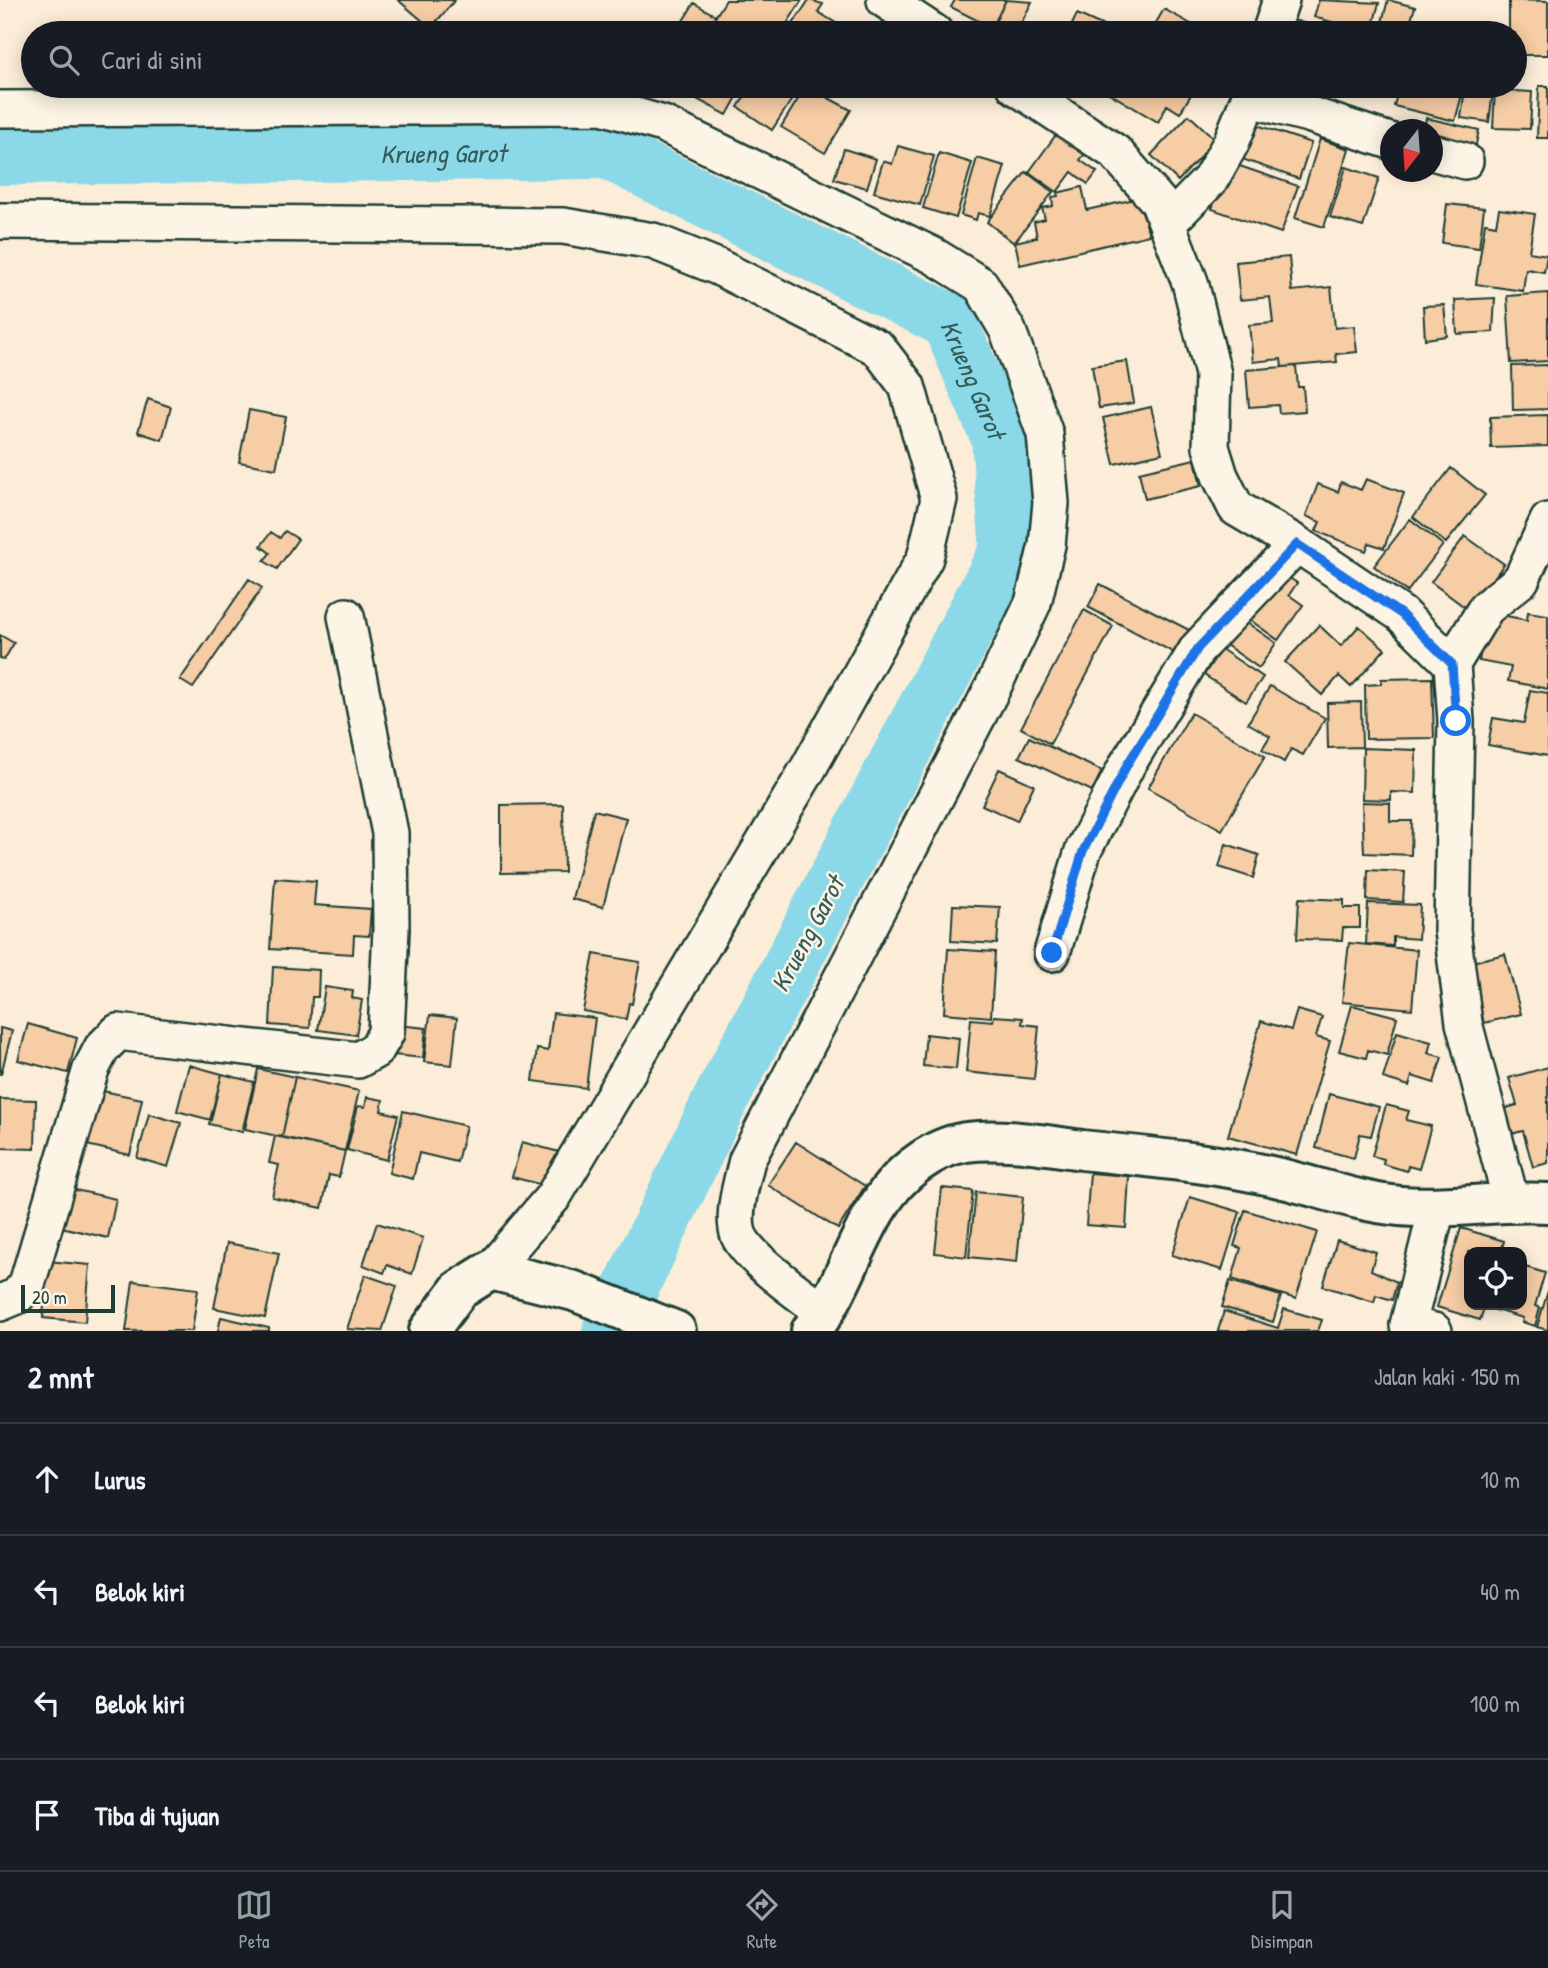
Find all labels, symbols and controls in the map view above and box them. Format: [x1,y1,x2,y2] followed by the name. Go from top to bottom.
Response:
[21,21,1527,98] search box
[45,41,83,79] icon: search
[101,42,203,77] text: Cari di sini
[1380,119,1443,182] north arrow
[380,134,510,171] water label: Krueng Garot
[933,314,1016,447] water label: Krueng Garot
[1440,705,1471,736] route start
[762,867,855,998] water label: Krueng Garot
[1036,937,1067,968] route end
[1464,1247,1527,1310] map controls
[1464,1247,1527,1310] button: locate
[21,1282,116,1314] scale bar
[32,1284,67,1310] text: 20 m
[28,1357,93,1397] text: 2 mnt
[1374,1361,1520,1392] text: Jalan kaki · 150 m
[28,1460,66,1498] icon: ahead
[95,1462,146,1497] text: Lurus
[1480,1464,1520,1495] text: 10 m
[28,1572,66,1610] icon: left
[95,1574,185,1609] text: Belok kiri
[1480,1576,1520,1607] text: 40 m
[28,1684,66,1722] icon: left
[95,1686,185,1721] text: Belok kiri
[1470,1688,1520,1719] text: 100 m
[28,1796,66,1834] icon: arrive
[95,1798,220,1833] text: Tiba di tujuan
[235,1886,273,1954] tab: Peta
[743,1886,781,1954] tab: Rute
[1251,1886,1313,1954] tab: Disimpan

